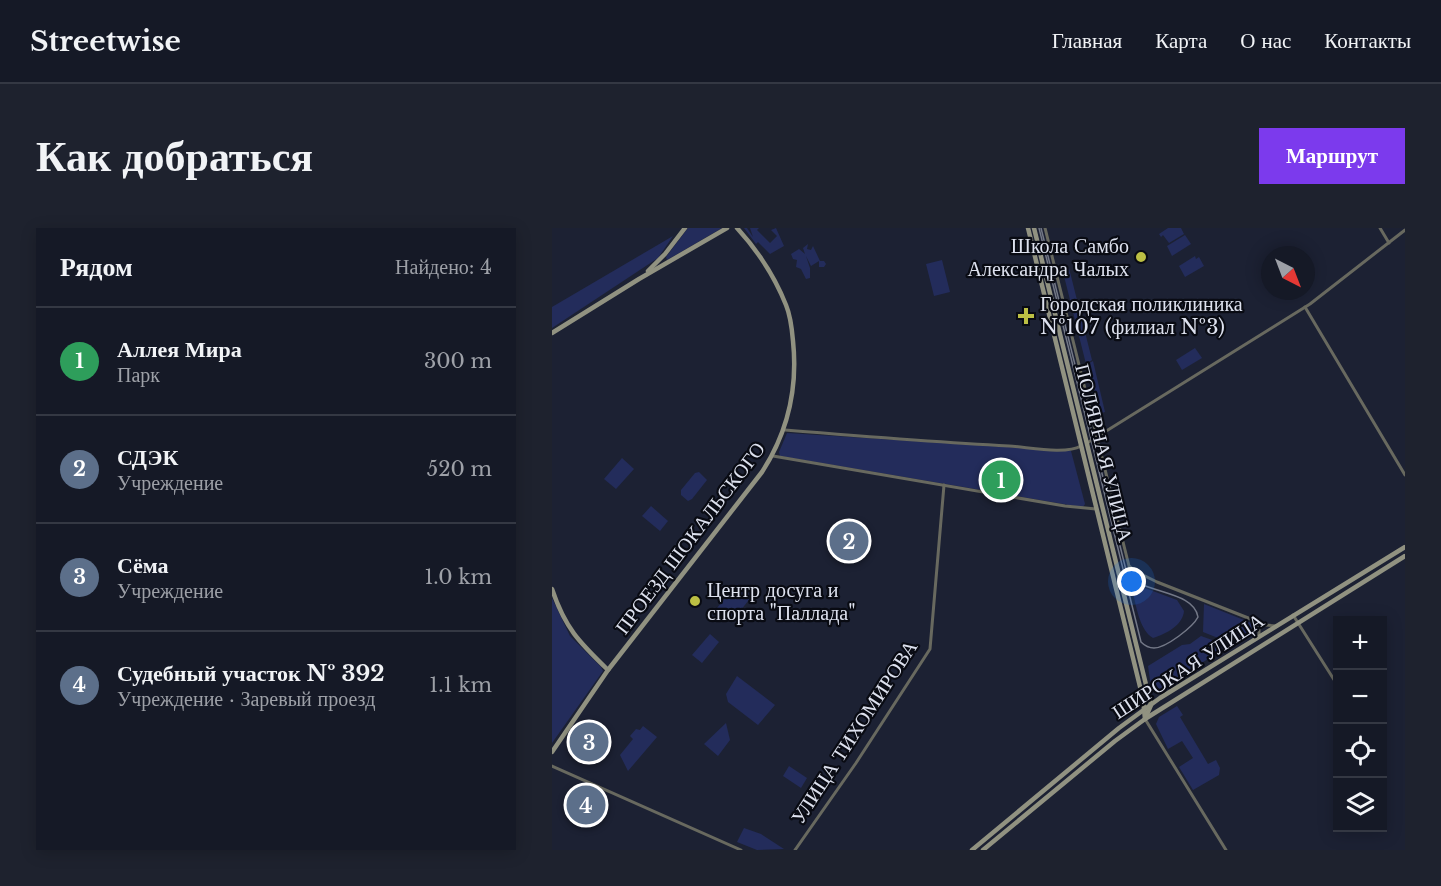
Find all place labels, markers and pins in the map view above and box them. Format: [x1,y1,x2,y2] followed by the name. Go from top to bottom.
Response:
[968,234,1129,281] place label: Школа Самбо Александра Чалых
[1134,250,1148,264] marker: Школа Самбо Александра Чалых
[1040,292,1243,339] place label: Городская поликлиника №107 (филиал №3)
[1017,307,1035,325] marker: Городская поликлиника №107 (филиал №3)
[982,458,1020,502] pin: 1
[830,518,868,564] pin: 2
[707,578,856,625] place label: Центр досуга и спорта "Паллада"
[688,594,702,608] marker: Центр досуга и спорта "Паллада"
[570,720,609,764] pin: 3
[567,782,606,828] pin: 4

